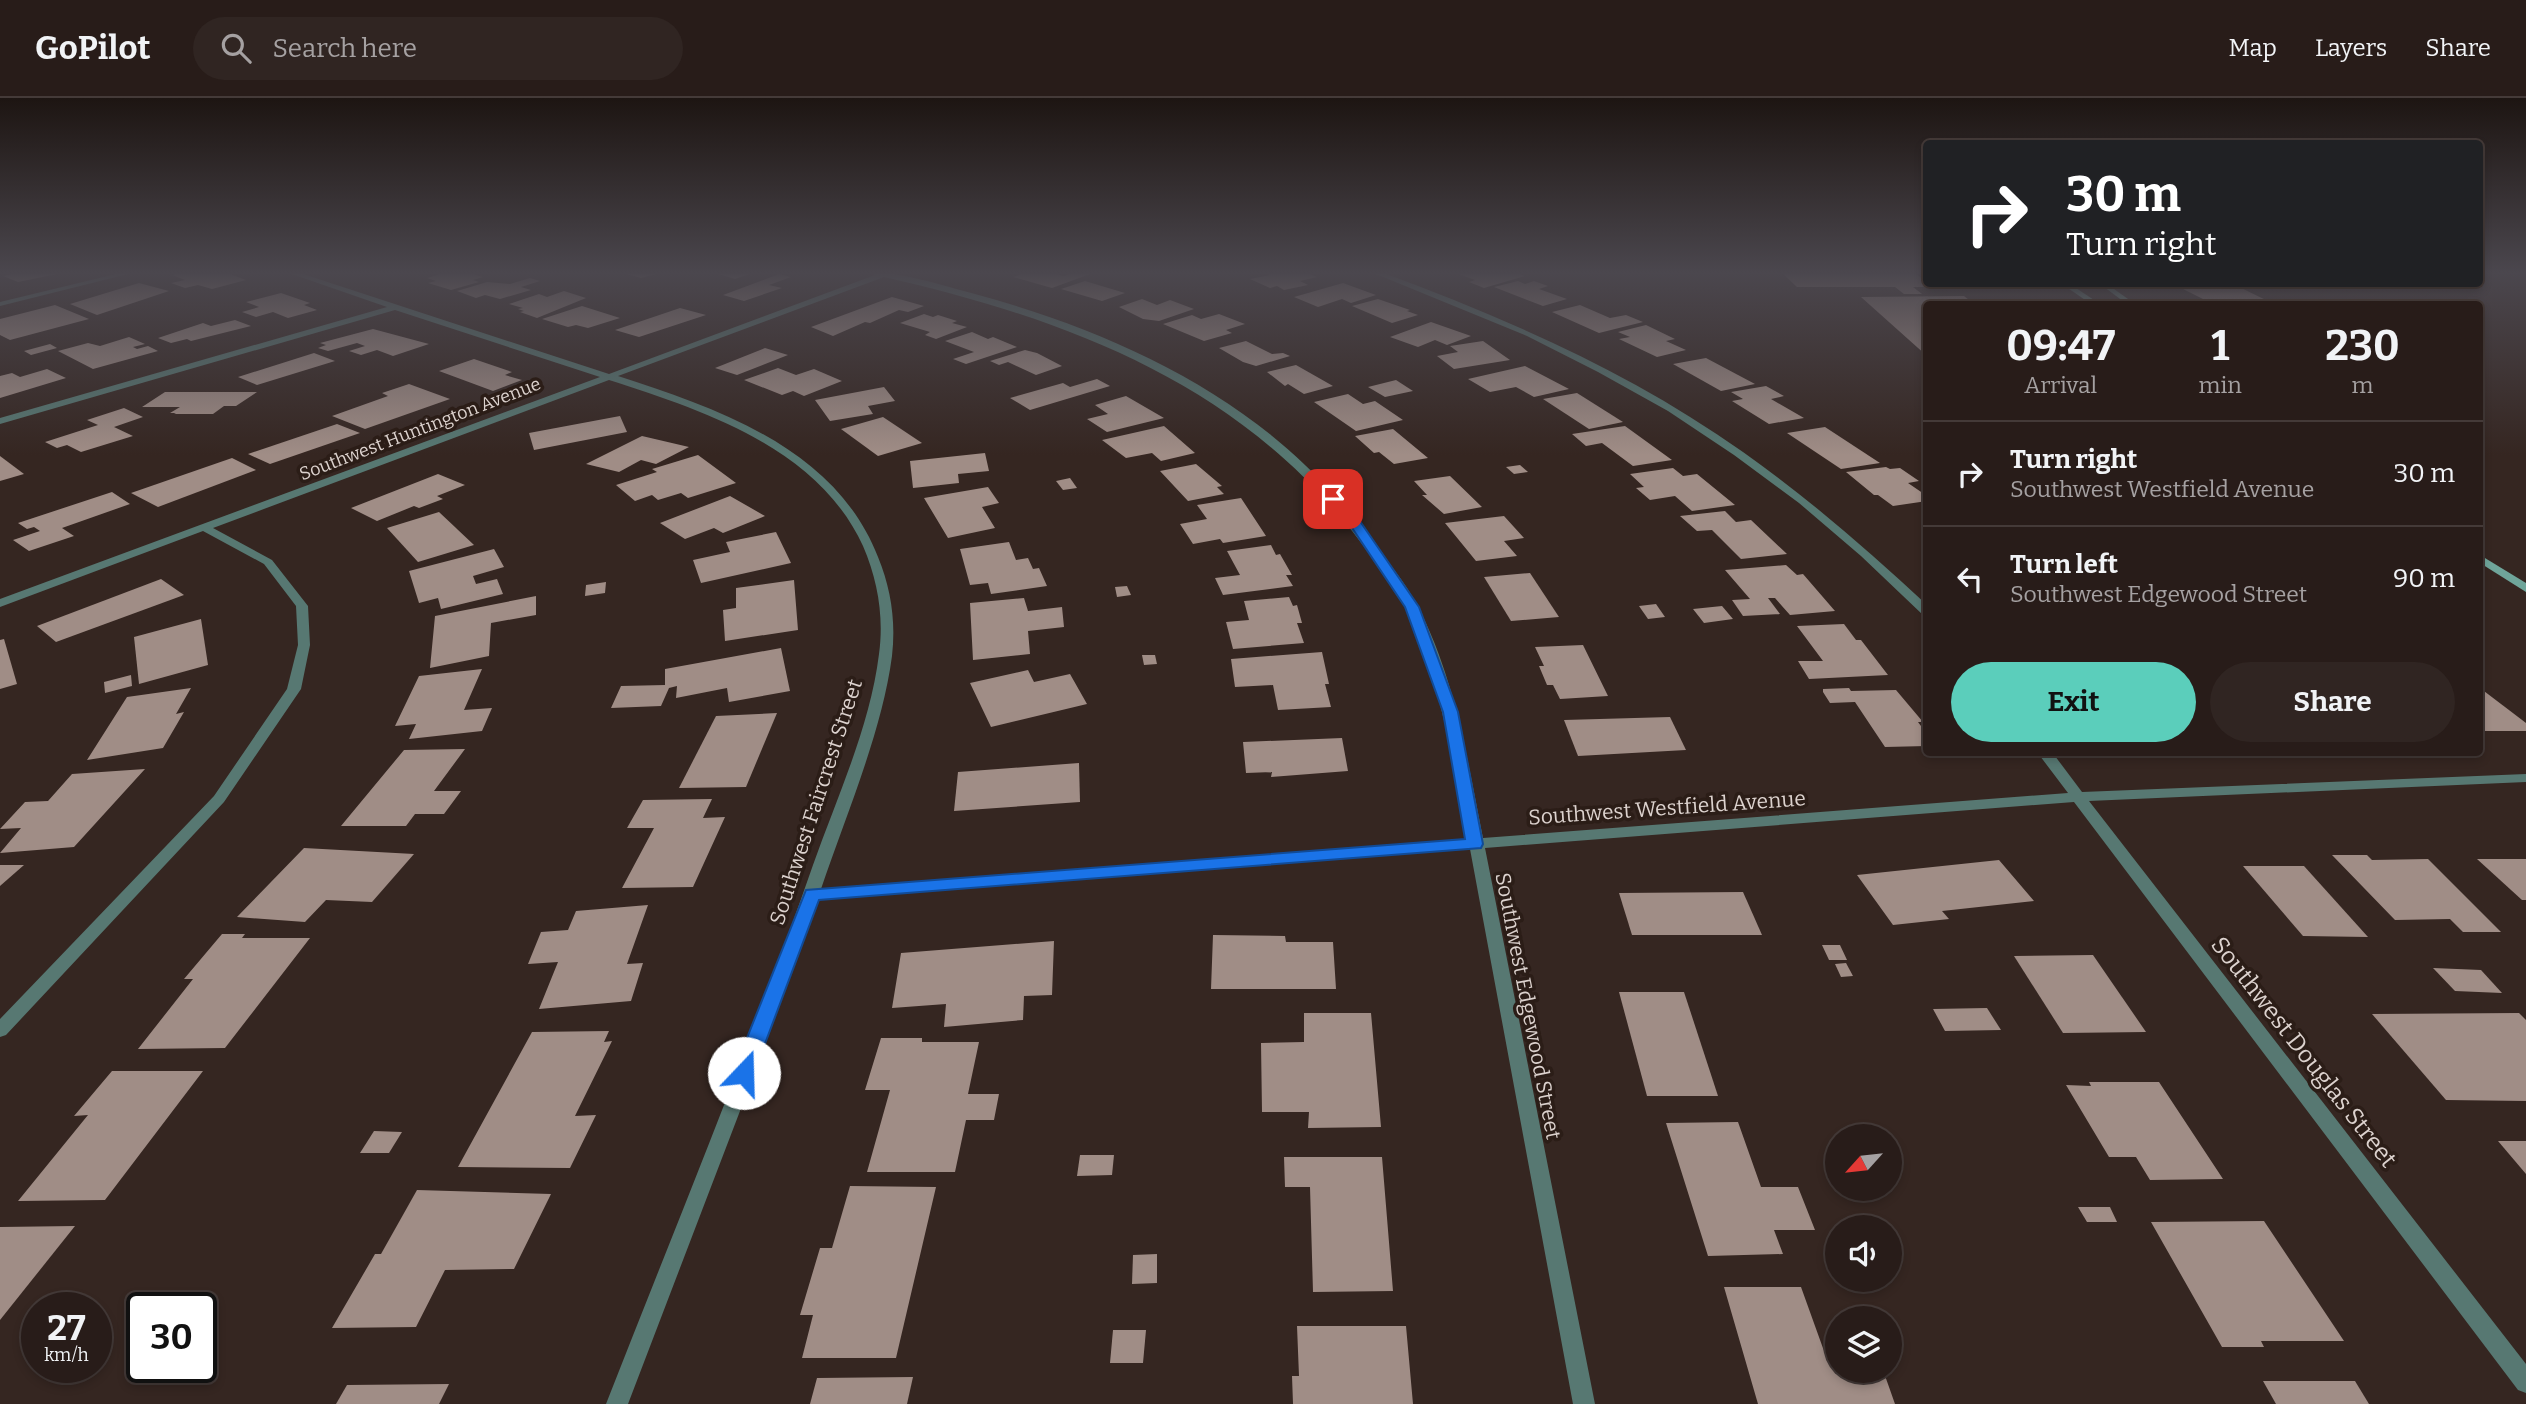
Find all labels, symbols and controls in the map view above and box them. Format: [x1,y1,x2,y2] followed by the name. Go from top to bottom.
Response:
[193,17,683,80] search box
[35,28,151,68] text: GoPilot
[217,29,255,67] icon: search
[273,33,417,64] text: Search here
[2229,34,2277,62] text: Map
[2315,34,2387,62] text: Layers
[2425,34,2491,62] text: Share
[2066,165,2181,224] text: 30 m
[1951,168,2042,259] icon: right
[2066,225,2217,263] text: Turn right
[2006,321,2115,371] text: 09:47
[2211,321,2229,371] text: 1
[2325,321,2400,371] text: 230
[2024,371,2097,399] text: Arrival
[2199,371,2242,399] text: min
[2351,371,2373,399] text: m
[296,373,544,485] street label: Southwest Huntington Avenue
[2010,444,2137,475] text: Turn right
[1951,455,1989,493] icon: right
[2394,458,2455,489] text: 30 m
[1303,469,1363,529] pin
[2010,475,2314,503] text: Southwest Westfield Avenue
[1314,480,1352,518] icon: arrive
[2010,549,2118,580] text: Turn left
[1951,560,1989,598] icon: left
[2393,563,2455,594] text: 90 m
[2010,580,2307,608] text: Southwest Edgewood Street
[1951,662,2196,742] button: Exit
[2210,662,2455,742] button: Share
[764,676,868,928] street label: Southwest Faircrest Street
[1527,785,1807,831] street label: Southwest Westfield Avenue
[1489,870,1567,1142] street label: Southwest Edgewood Street
[2205,931,2403,1173] street label: Southwest Douglas Street
[707,1036,781,1110] position arrow
[1825,1124,1902,1200] north arrow
[1825,1124,1902,1383] map controls
[1825,1215,1902,1292] button: sound
[126,1292,217,1383] speed limit sign: 30
[1825,1306,1902,1383] button: layers
[47,1307,86,1349] text: 27
[44,1344,89,1366] text: km/h

